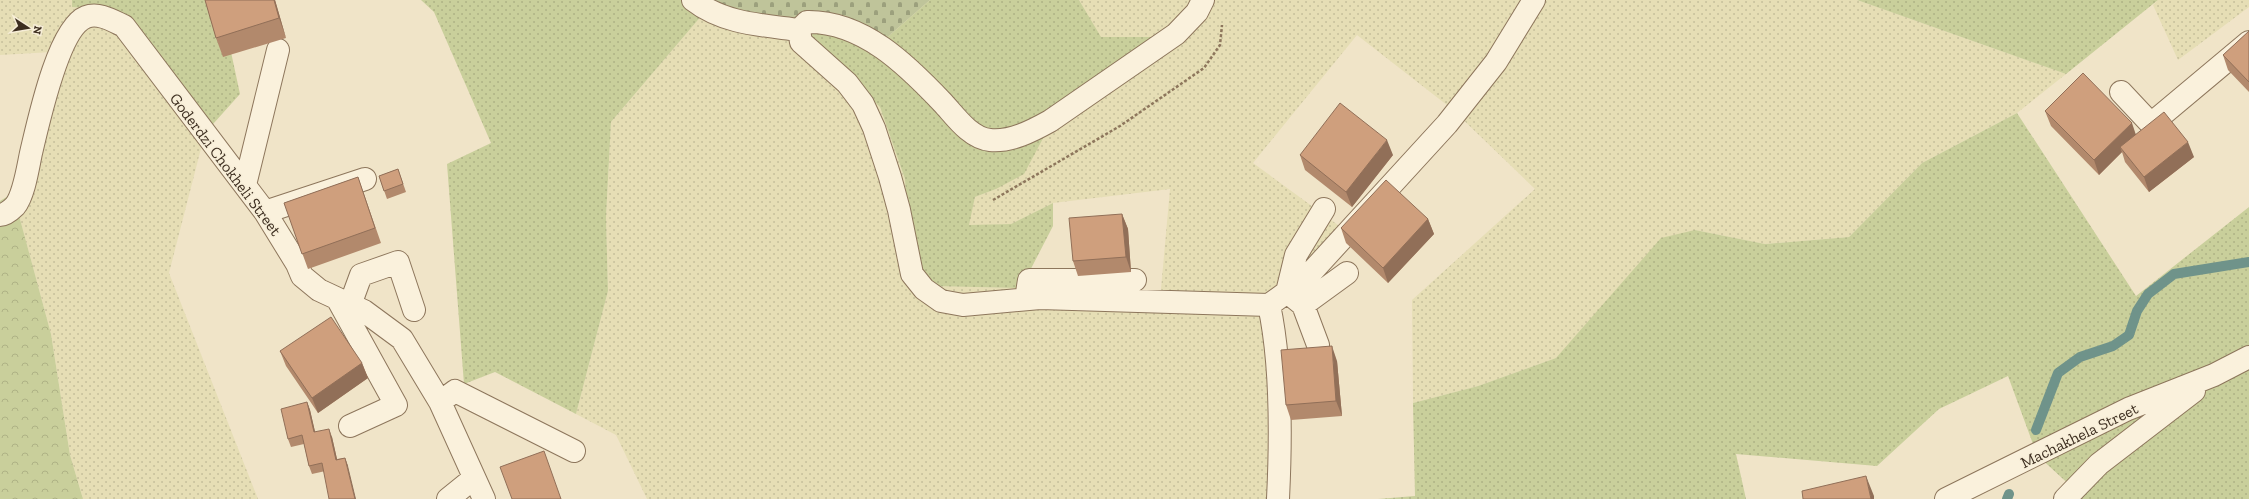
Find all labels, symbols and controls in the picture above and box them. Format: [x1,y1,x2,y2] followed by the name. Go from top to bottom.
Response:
[8,8,48,48] north arrow
[30,25,45,36] text: N
[166,89,285,239] street label: Goderdzi Chokheli Street
[2017,399,2141,472] street label: Machakhela Street

